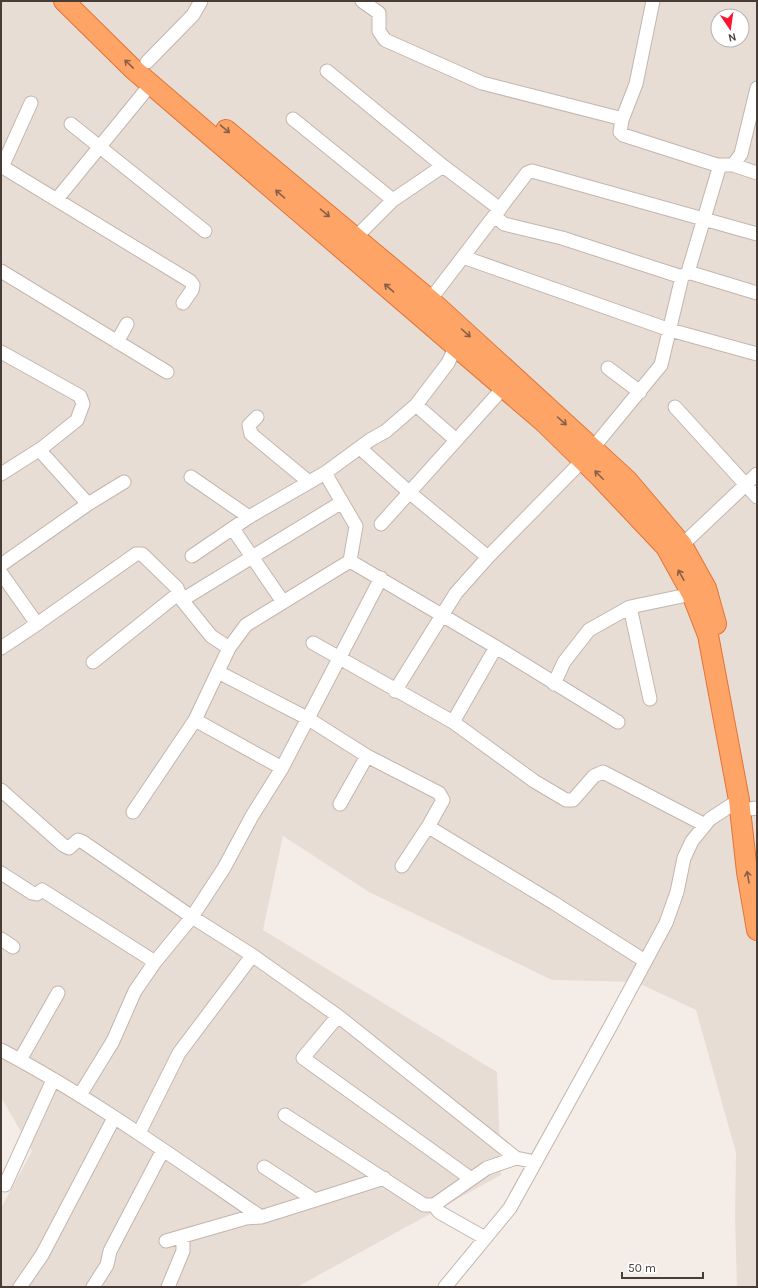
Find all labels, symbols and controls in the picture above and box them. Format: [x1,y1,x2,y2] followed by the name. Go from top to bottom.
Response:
[710,8,750,48] north arrow
[727,30,737,44] text: N
[124,59,134,69] one-way arrow
[220,125,230,134] one-way arrow
[275,190,285,199] one-way arrow
[320,208,330,217] one-way arrow
[384,284,395,293] one-way arrow
[461,329,472,338] one-way arrow
[557,416,567,426] one-way arrow
[594,470,603,480] one-way arrow
[677,569,685,581] one-way arrow
[744,871,752,884] one-way arrow
[622,1254,703,1280] scale bar
[628,1261,656,1275] text: 50 m

